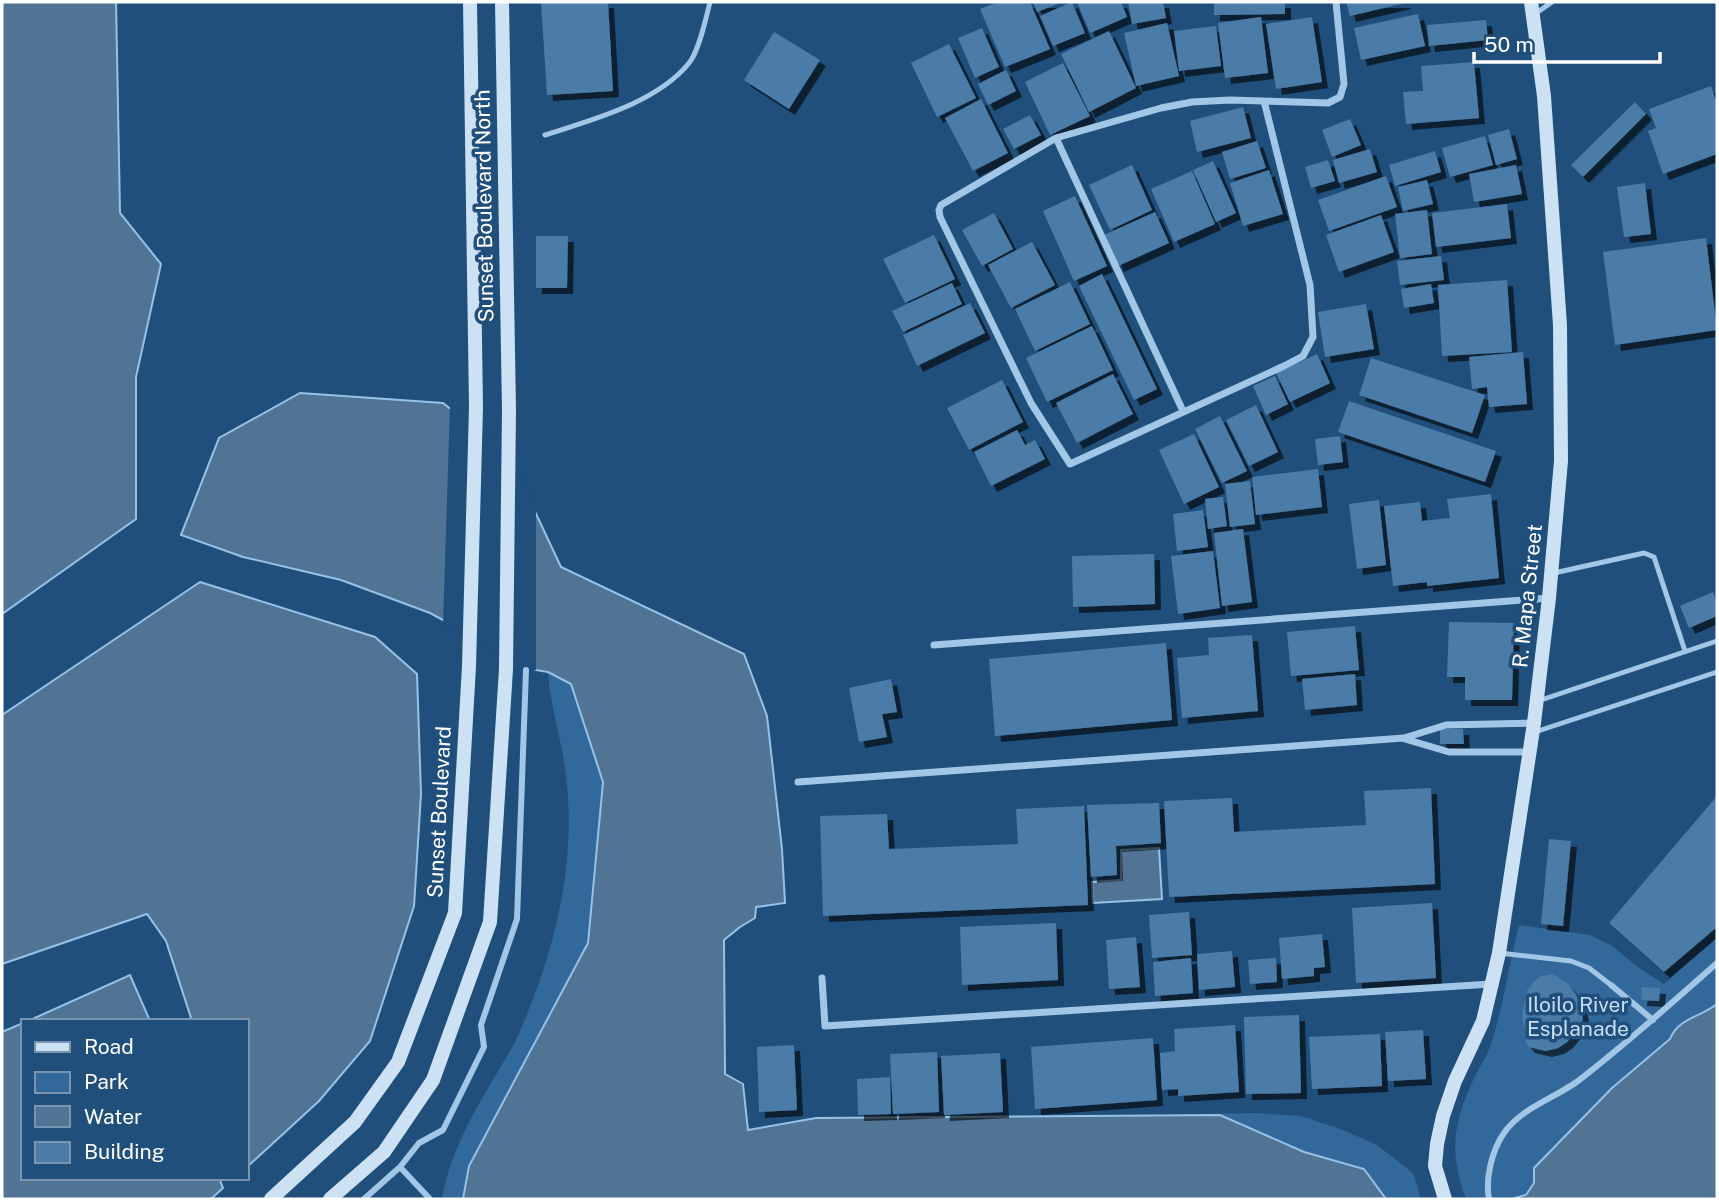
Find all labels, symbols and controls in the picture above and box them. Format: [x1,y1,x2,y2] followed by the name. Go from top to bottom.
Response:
[1474,21,1660,65] scale bar
[1484,32,1534,57] text: 50 m
[469,89,499,323] street label: Sunset Boulevard North
[1507,523,1547,669] street label: R. Mapa Street
[422,725,456,899] street label: Sunset Boulevard
[1527,992,1629,1041] park label: Iloilo River Esplanade
[21,1019,248,1180] legend
[84,1034,134,1059] text: Road
[84,1069,129,1094] text: Park
[84,1104,142,1129] text: Water
[84,1139,165,1164] text: Building

